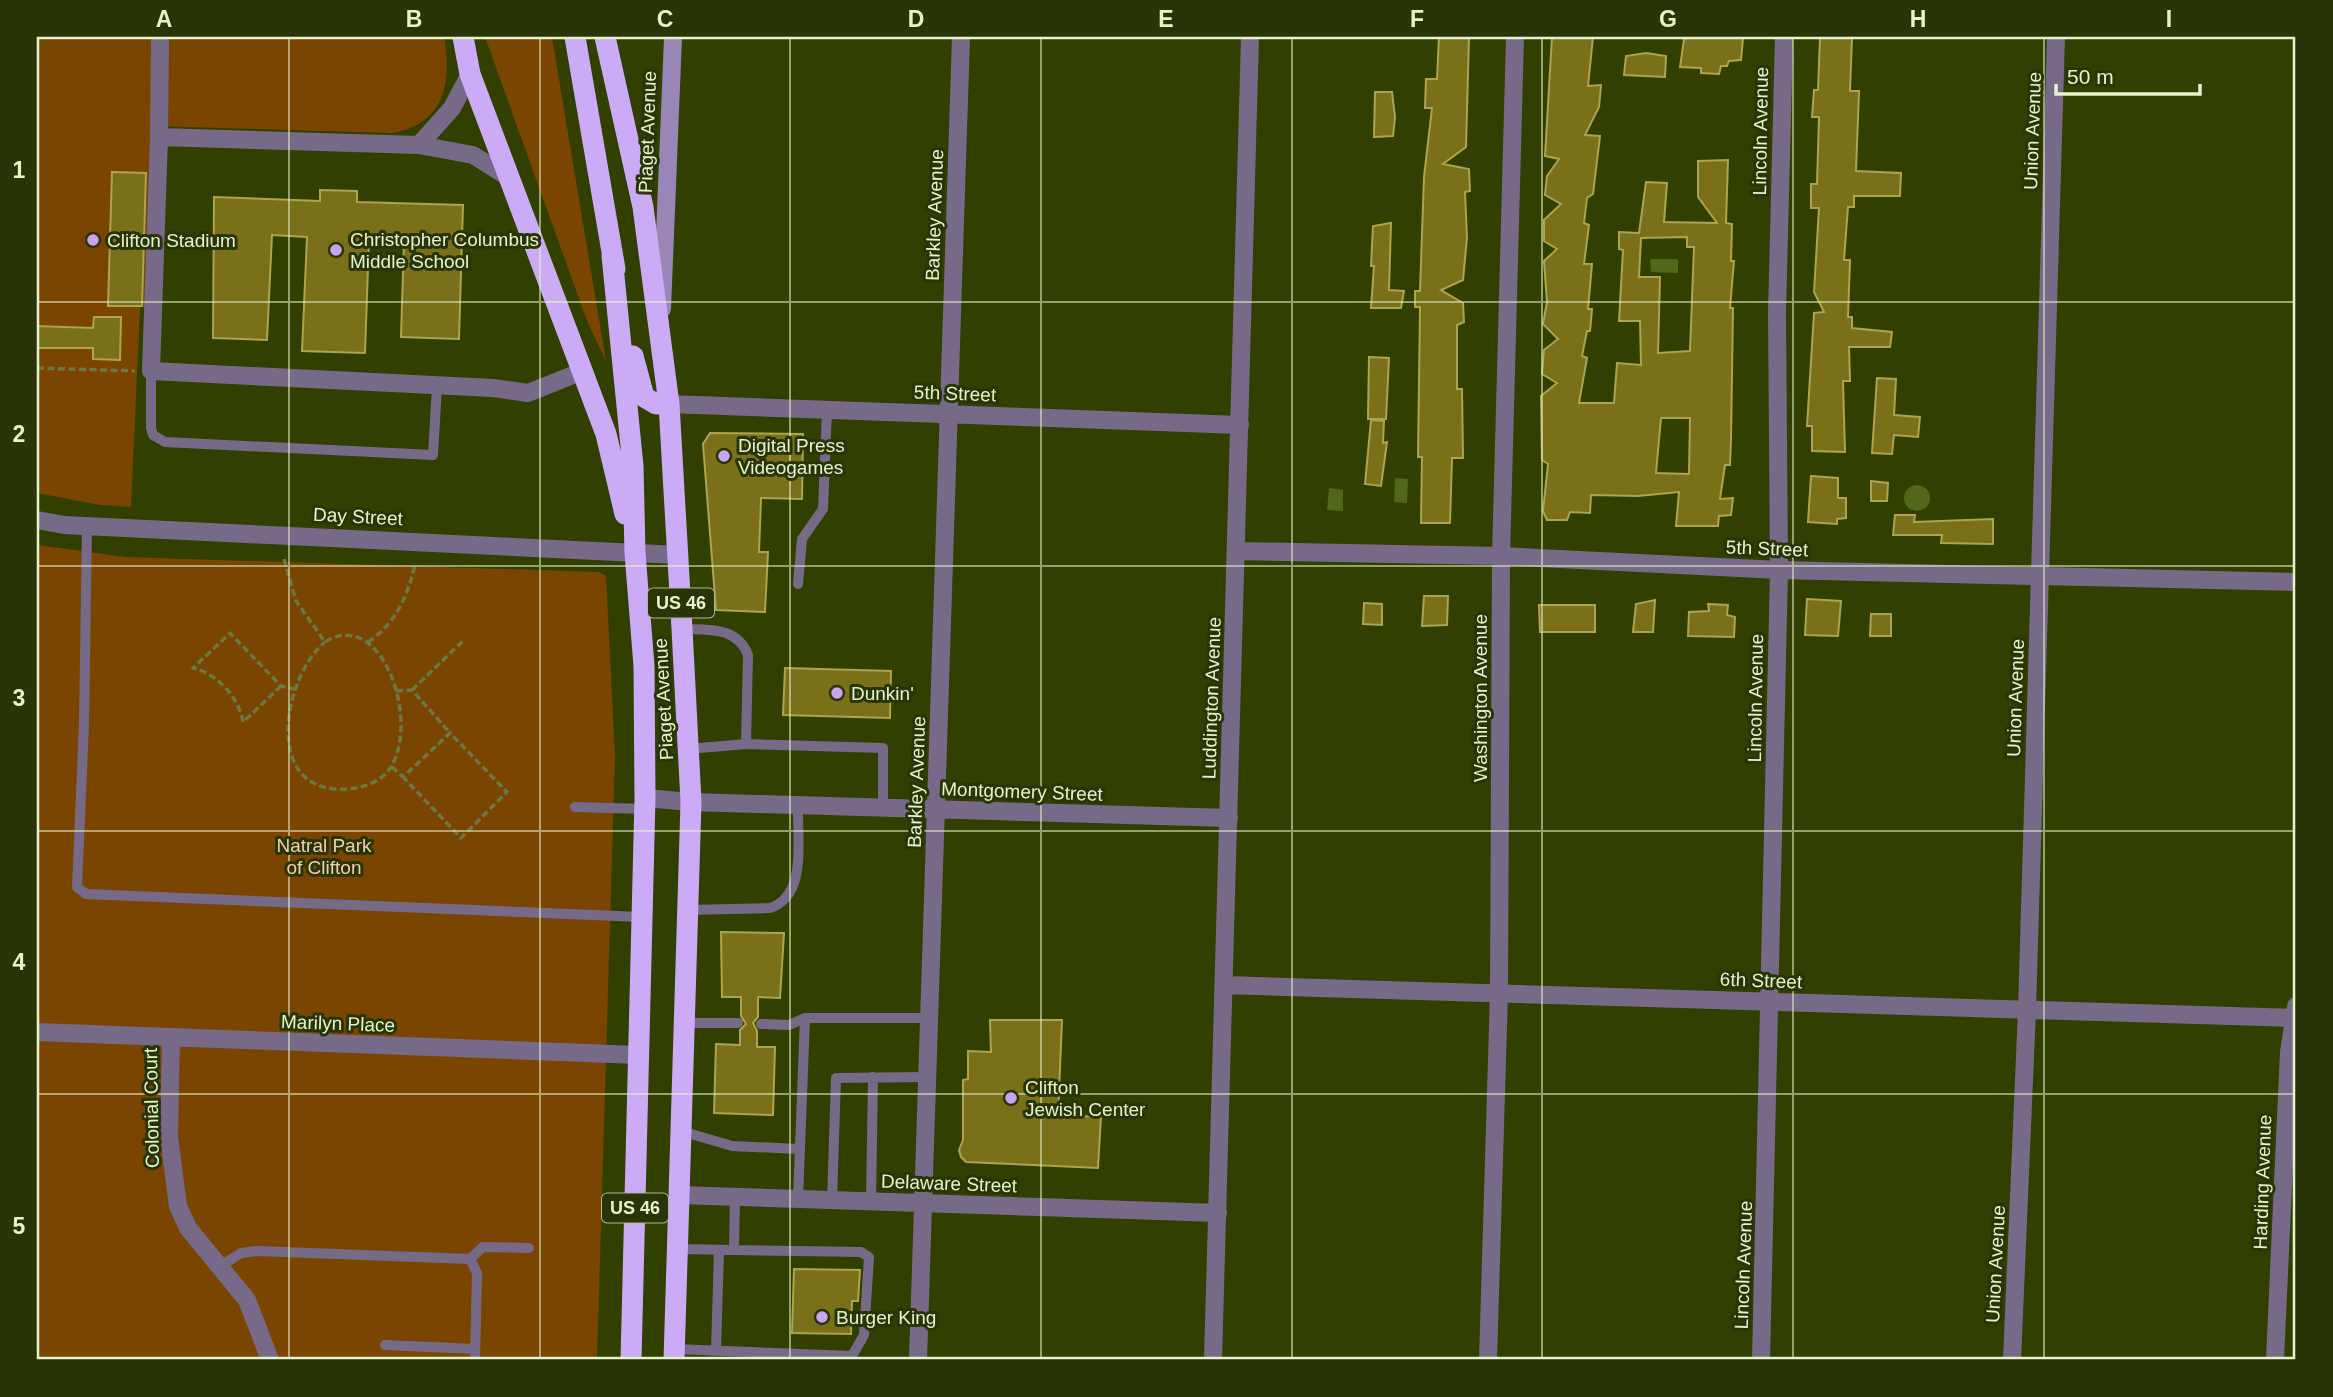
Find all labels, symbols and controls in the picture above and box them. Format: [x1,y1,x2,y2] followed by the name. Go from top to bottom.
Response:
[156,6,172,32] text: A
[406,6,422,32] text: B
[657,6,673,32] text: C
[908,6,924,32] text: D
[1158,6,1174,32] text: E
[1410,6,1424,32] text: F
[1659,6,1677,32] text: G
[1910,6,1926,32] text: H
[2166,6,2172,32] text: I
[2056,52,2200,96] scale bar
[2067,65,2114,88] text: 50 m
[1749,67,1772,195] street label: Lincoln Avenue
[635,71,660,193] street label: Piaget Avenue
[2020,72,2045,190] street label: Union Avenue
[922,149,947,281] street label: Barkley Avenue
[13,157,26,183] text: 1
[350,229,539,272] place label: Christopher Columbus Middle School
[107,230,236,251] place label: Clifton Stadium
[85,232,101,248] marker: Clifton Stadium
[328,242,344,258] marker: Christopher Columbus Middle School
[913,382,997,405] street label: 5th Street
[13,421,25,447] text: 2
[738,435,845,478] place label: Digital Press Videogames
[716,448,732,464] marker: Digital Press Videogames
[313,504,404,529] street label: Day Street
[1725,537,1809,560] street label: 5th Street
[648,588,714,618] road number: US 46
[1470,614,1491,782] street label: Washington Avenue
[1198,617,1225,780] street label: Luddington Avenue
[1744,634,1767,762] street label: Lincoln Avenue
[650,637,677,761] street label: Piaget Avenue
[2003,639,2028,757] street label: Union Avenue
[851,683,914,704] place label: Dunkin'
[13,685,25,711] text: 3
[829,685,845,701] marker: Dunkin'
[904,716,929,848] street label: Barkley Avenue
[941,778,1104,805] street label: Montgomery Street
[276,835,372,878] park label: Natral Park of Clifton
[13,949,26,975] text: 4
[1719,969,1803,992] street label: 6th Street
[281,1011,395,1036] street label: Marilyn Place
[140,1047,163,1168] street label: Colonial Court
[1025,1077,1146,1120] place label: Clifton Jewish Center
[1003,1090,1019,1106] marker: Clifton Jewish Center
[2250,1114,2275,1250] street label: Harding Avenue
[881,1171,1018,1196] street label: Delaware Street
[602,1194,668,1223] road number: US 46
[1731,1200,1756,1330] street label: Lincoln Avenue
[1982,1205,2009,1323] street label: Union Avenue
[13,1213,26,1239] text: 5
[836,1307,936,1328] place label: Burger King
[814,1309,830,1325] marker: Burger King

